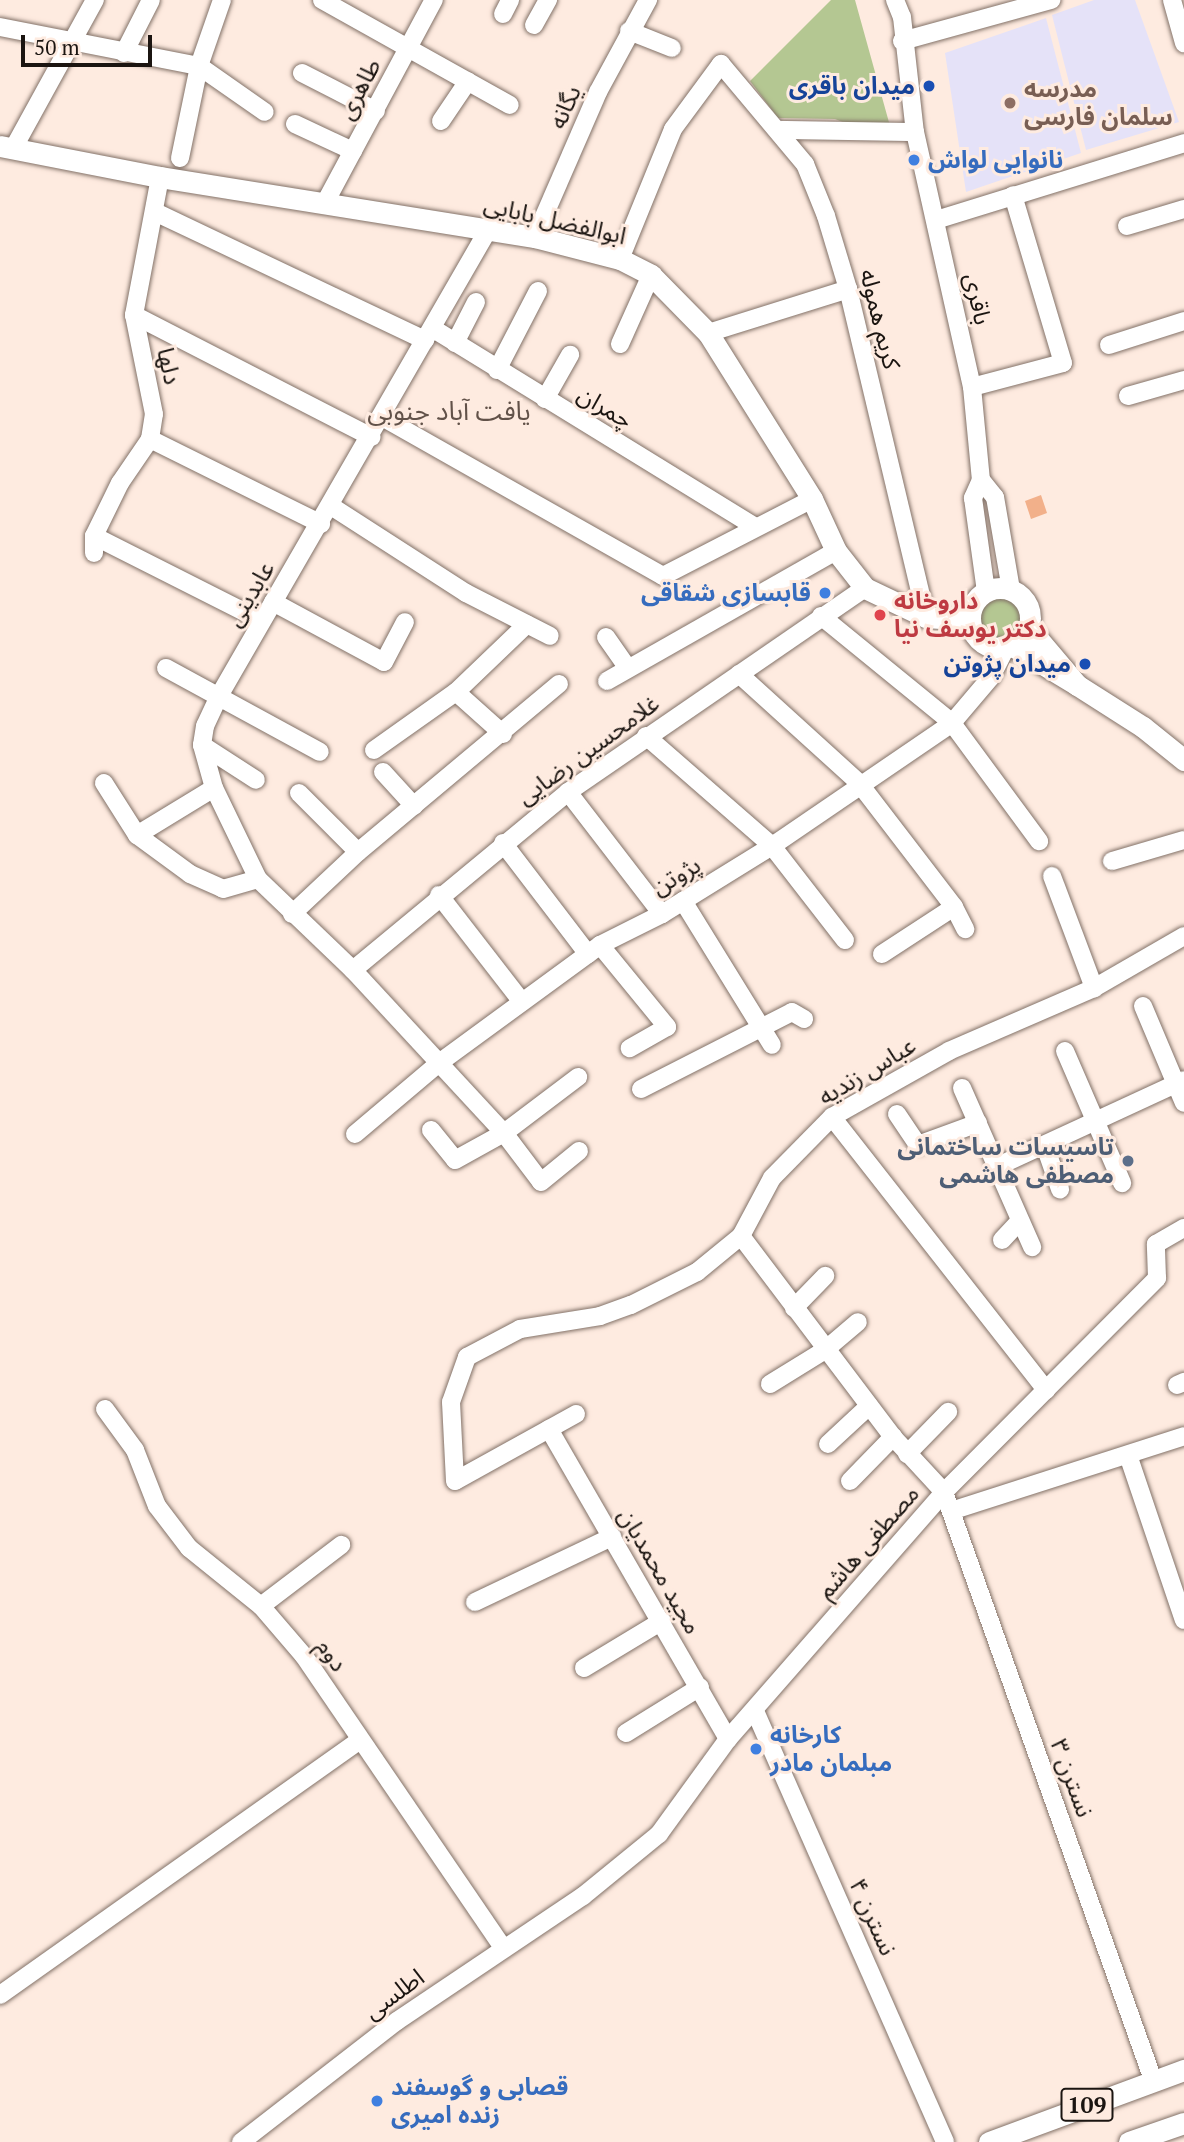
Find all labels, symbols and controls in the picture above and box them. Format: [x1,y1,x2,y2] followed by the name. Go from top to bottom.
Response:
[24,21,156,65] scale bar
[34,33,80,61] text: 50 m
[331,54,387,124] street label: طاهری
[789,72,915,100] place label: میدان باقری
[1024,75,1173,131] place label: مدرسه سلمان فارسی
[921,78,937,94] marker: میدان باقری
[543,81,587,133] street label: یگانه
[1002,95,1018,111] marker: مدرسه سلمان فارسی
[928,146,1063,174] place label: نانوایی لواش
[906,152,922,168] marker: نانوایی لواش
[481,190,629,250] street label: ابوالفضل بابایی
[854,266,906,372] street label: کریم هموله
[959,271,997,327] street label: باقری
[151,345,187,387] street label: دلها
[572,379,638,435] street label: چمران
[367,395,531,427] district label: یافت آباد جنوبی
[219,556,281,632] street label: عابدینی
[641,579,811,607] place label: قابسازی شقاقی
[817,585,833,601] marker: قابسازی شقاقی
[894,587,1047,643] place label: داروخانه دکتر یوسف نیا
[872,607,888,623] marker: داروخانه دکتر یوسف نیا
[943,650,1071,678] place label: میدان پژوتن
[1077,656,1093,672] marker: میدان پژوتن
[511,689,665,811] street label: غلامحسین رضایی
[646,850,706,902] street label: پژوتن
[813,1031,921,1111] street label: عباس زندیه
[897,1133,1114,1189] place label: تاسیسات ساختمانی مصطفی هاشمی
[1120,1153,1136,1169] marker: تاسیسات ساختمانی مصطفی هاشمی
[811,1479,925,1605] street label: مصطفی هاشم
[612,1503,708,1639] street label: مجید محمدیان
[311,1633,353,1677] street label: دوم
[770,1721,892,1777] place label: کارخانه مبلمان مادر
[1045,1735,1099,1821] street label: نسترن ۳
[748,1741,764,1757] marker: کارخانه مبلمان مادر
[843,1874,903,1960] street label: نسترن ۴
[358,1963,430,2025] street label: اطلسی
[391,2073,568,2129] place label: قصابی و گوسفند زنده امیری
[1059,2086,1115,2124] road number: 109
[369,2093,385,2109] marker: قصابی و گوسفند زنده امیری

